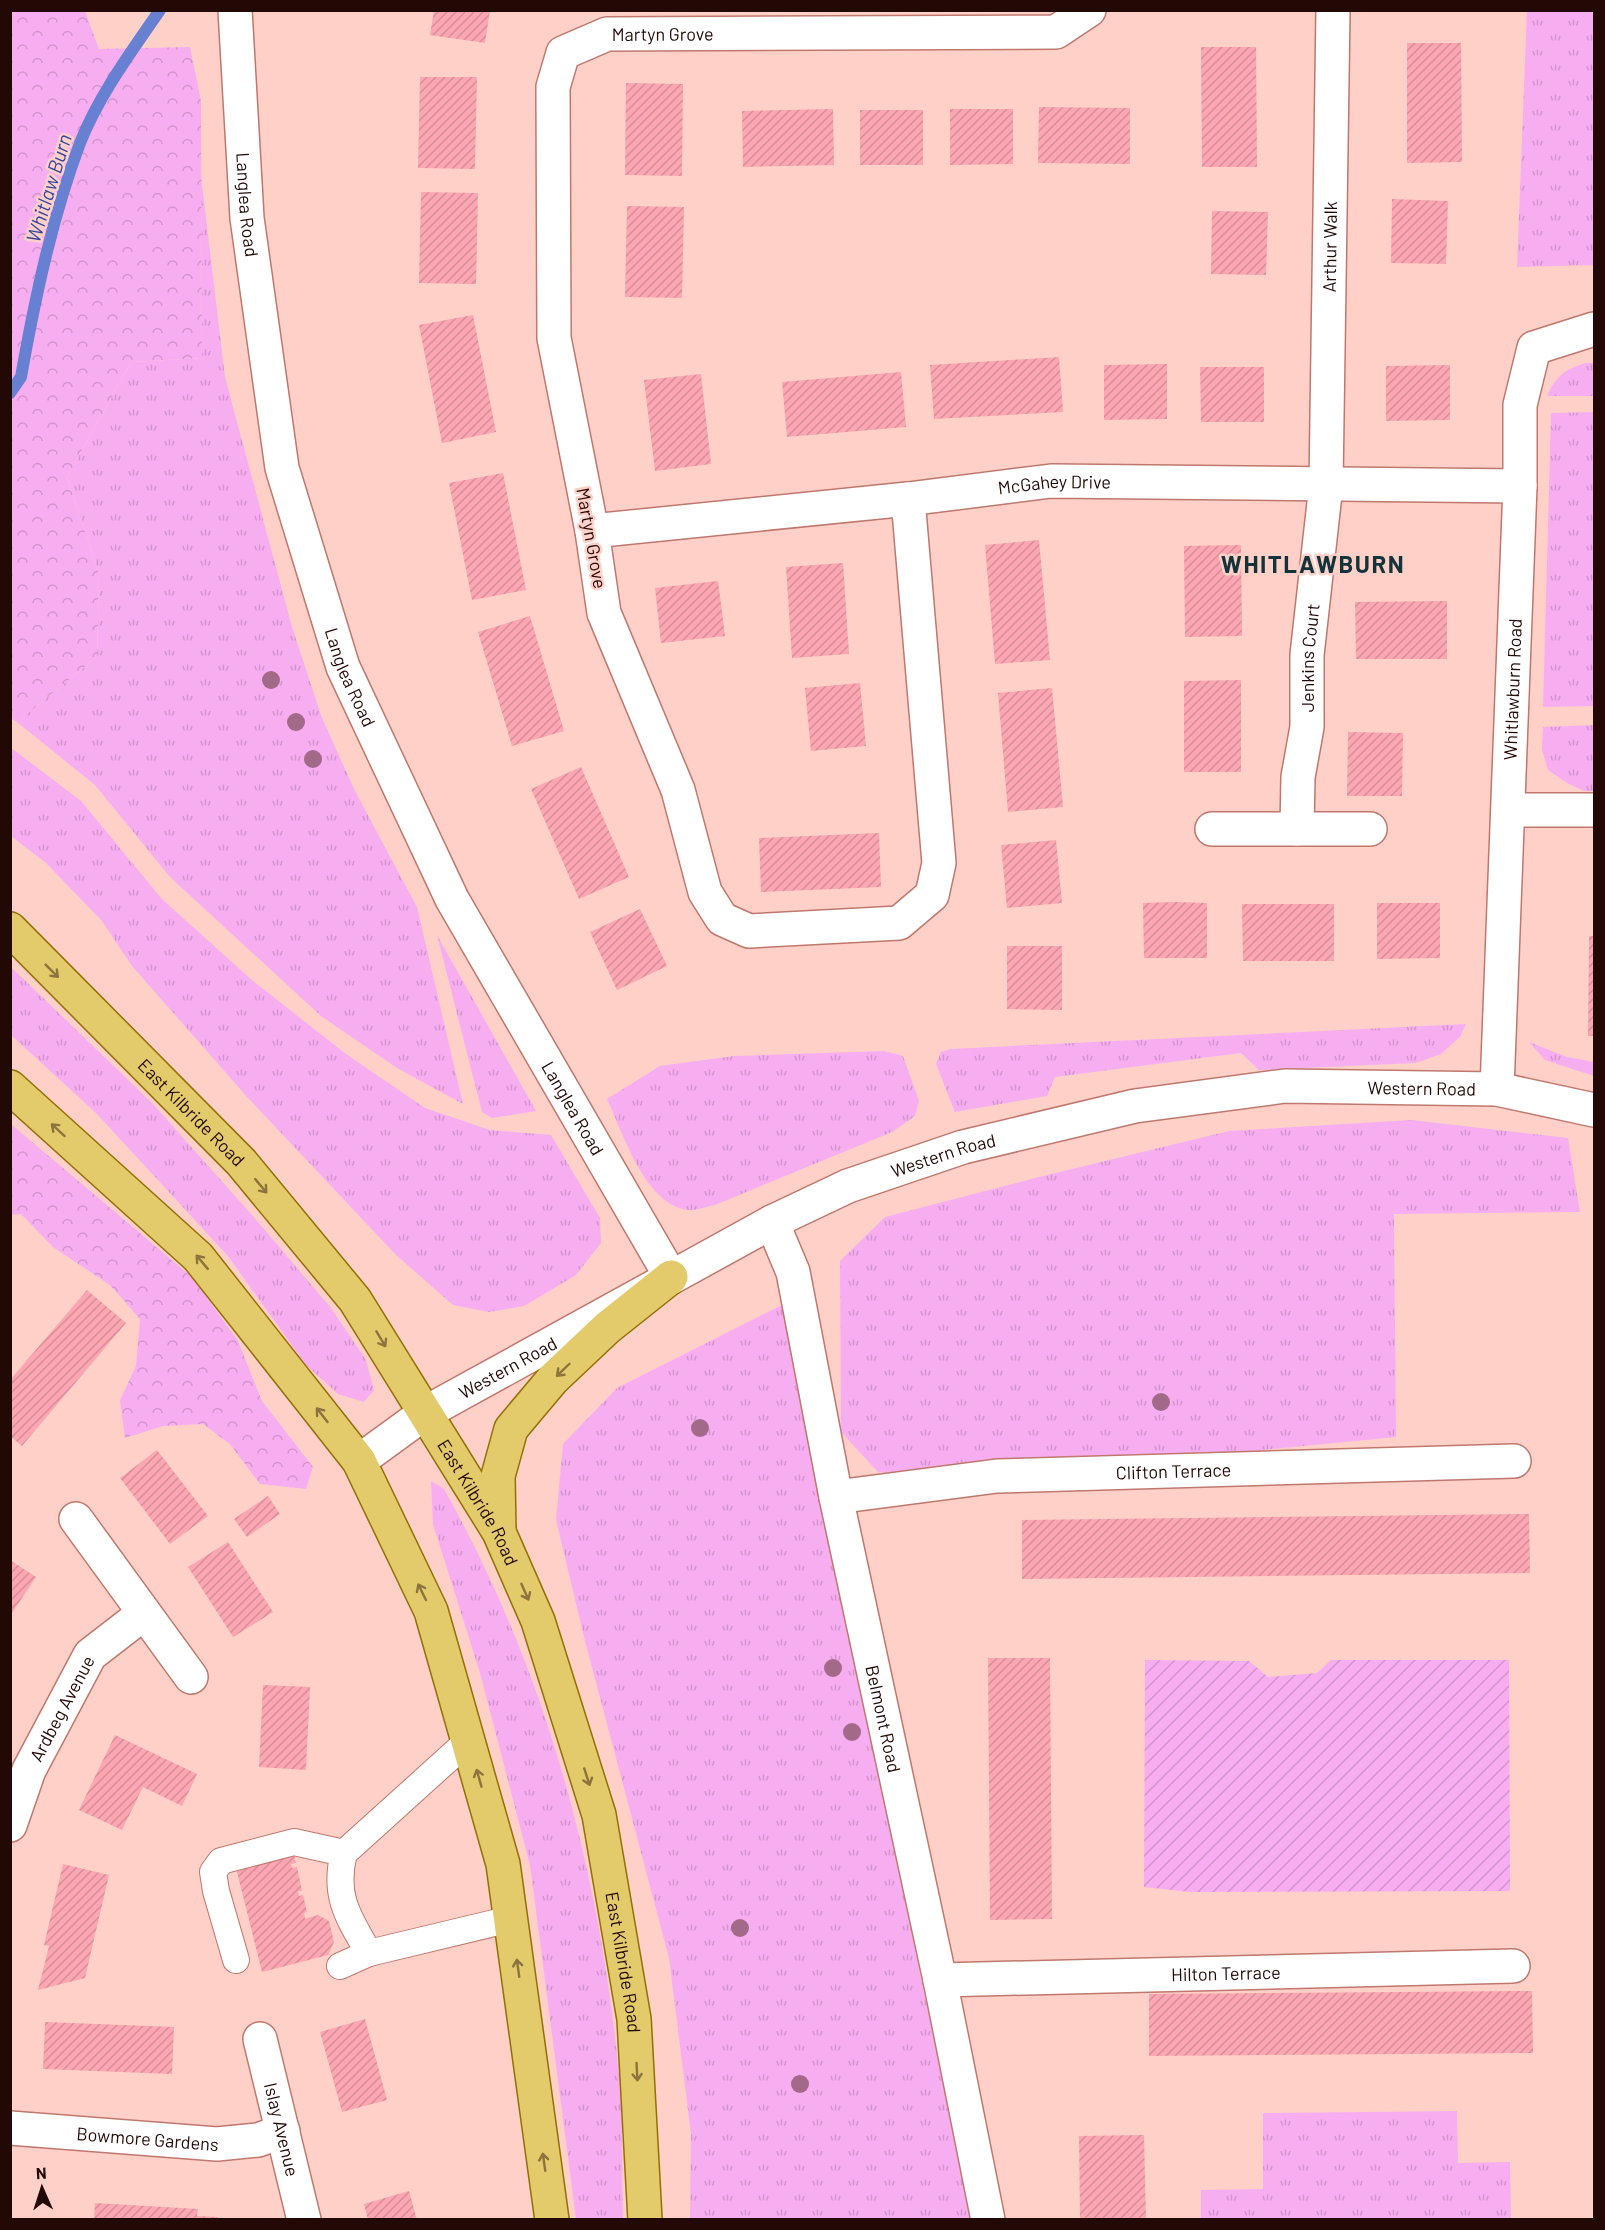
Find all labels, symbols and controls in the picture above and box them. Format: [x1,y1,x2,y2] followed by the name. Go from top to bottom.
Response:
[612,23,714,45] street label: Martyn Grove
[20,131,76,245] water label: Whitlaw Burn
[232,152,263,258] street label: Langlea Road
[1318,201,1341,293] street label: Arthur Walk
[997,470,1111,499] street label: McGahey Drive
[572,486,612,590] street label: Martyn Grove
[1221,549,1405,578] district label: WHITLAWBURN
[1296,602,1324,712] street label: Jenkins Court
[1499,618,1526,761] street label: Whitlawburn Road
[321,625,380,730] street label: Langlea Road
[44,963,59,978] one-way arrow
[134,1054,250,1171] street label: East Kilbride Road
[537,1057,609,1159] street label: Langlea Road
[1367,1076,1476,1100] street label: Western Road
[51,1123,66,1137] one-way arrow
[888,1129,998,1182] street label: Western Road
[254,1178,268,1193] one-way arrow
[195,1254,208,1270] one-way arrow
[375,1330,387,1347] one-way arrow
[455,1332,561,1403] street label: Western Road
[556,1362,571,1377] one-way arrow
[316,1407,329,1423] one-way arrow
[433,1435,523,1569] street label: East Kilbride Road
[1116,1458,1232,1484] street label: Clifton Terrace
[520,1582,531,1601] one-way arrow
[415,1583,427,1601] one-way arrow
[25,1651,99,1765] street label: Ardbeg Avenue
[861,1663,906,1774] street label: Belmont Road
[582,1767,593,1786] one-way arrow
[472,1769,484,1788] one-way arrow
[601,1890,646,2033] street label: East Kilbride Road
[512,1959,523,1979] one-way arrow
[1171,1961,1281,1985] street label: Hilton Terrace
[631,2061,642,2081] one-way arrow
[260,2080,304,2178] street label: Islay Avenue
[76,2122,219,2155] street label: Bowmore Gardens
[539,2152,550,2172] one-way arrow
[12,2158,72,2218] north arrow
[35,2163,47,2182] text: N

